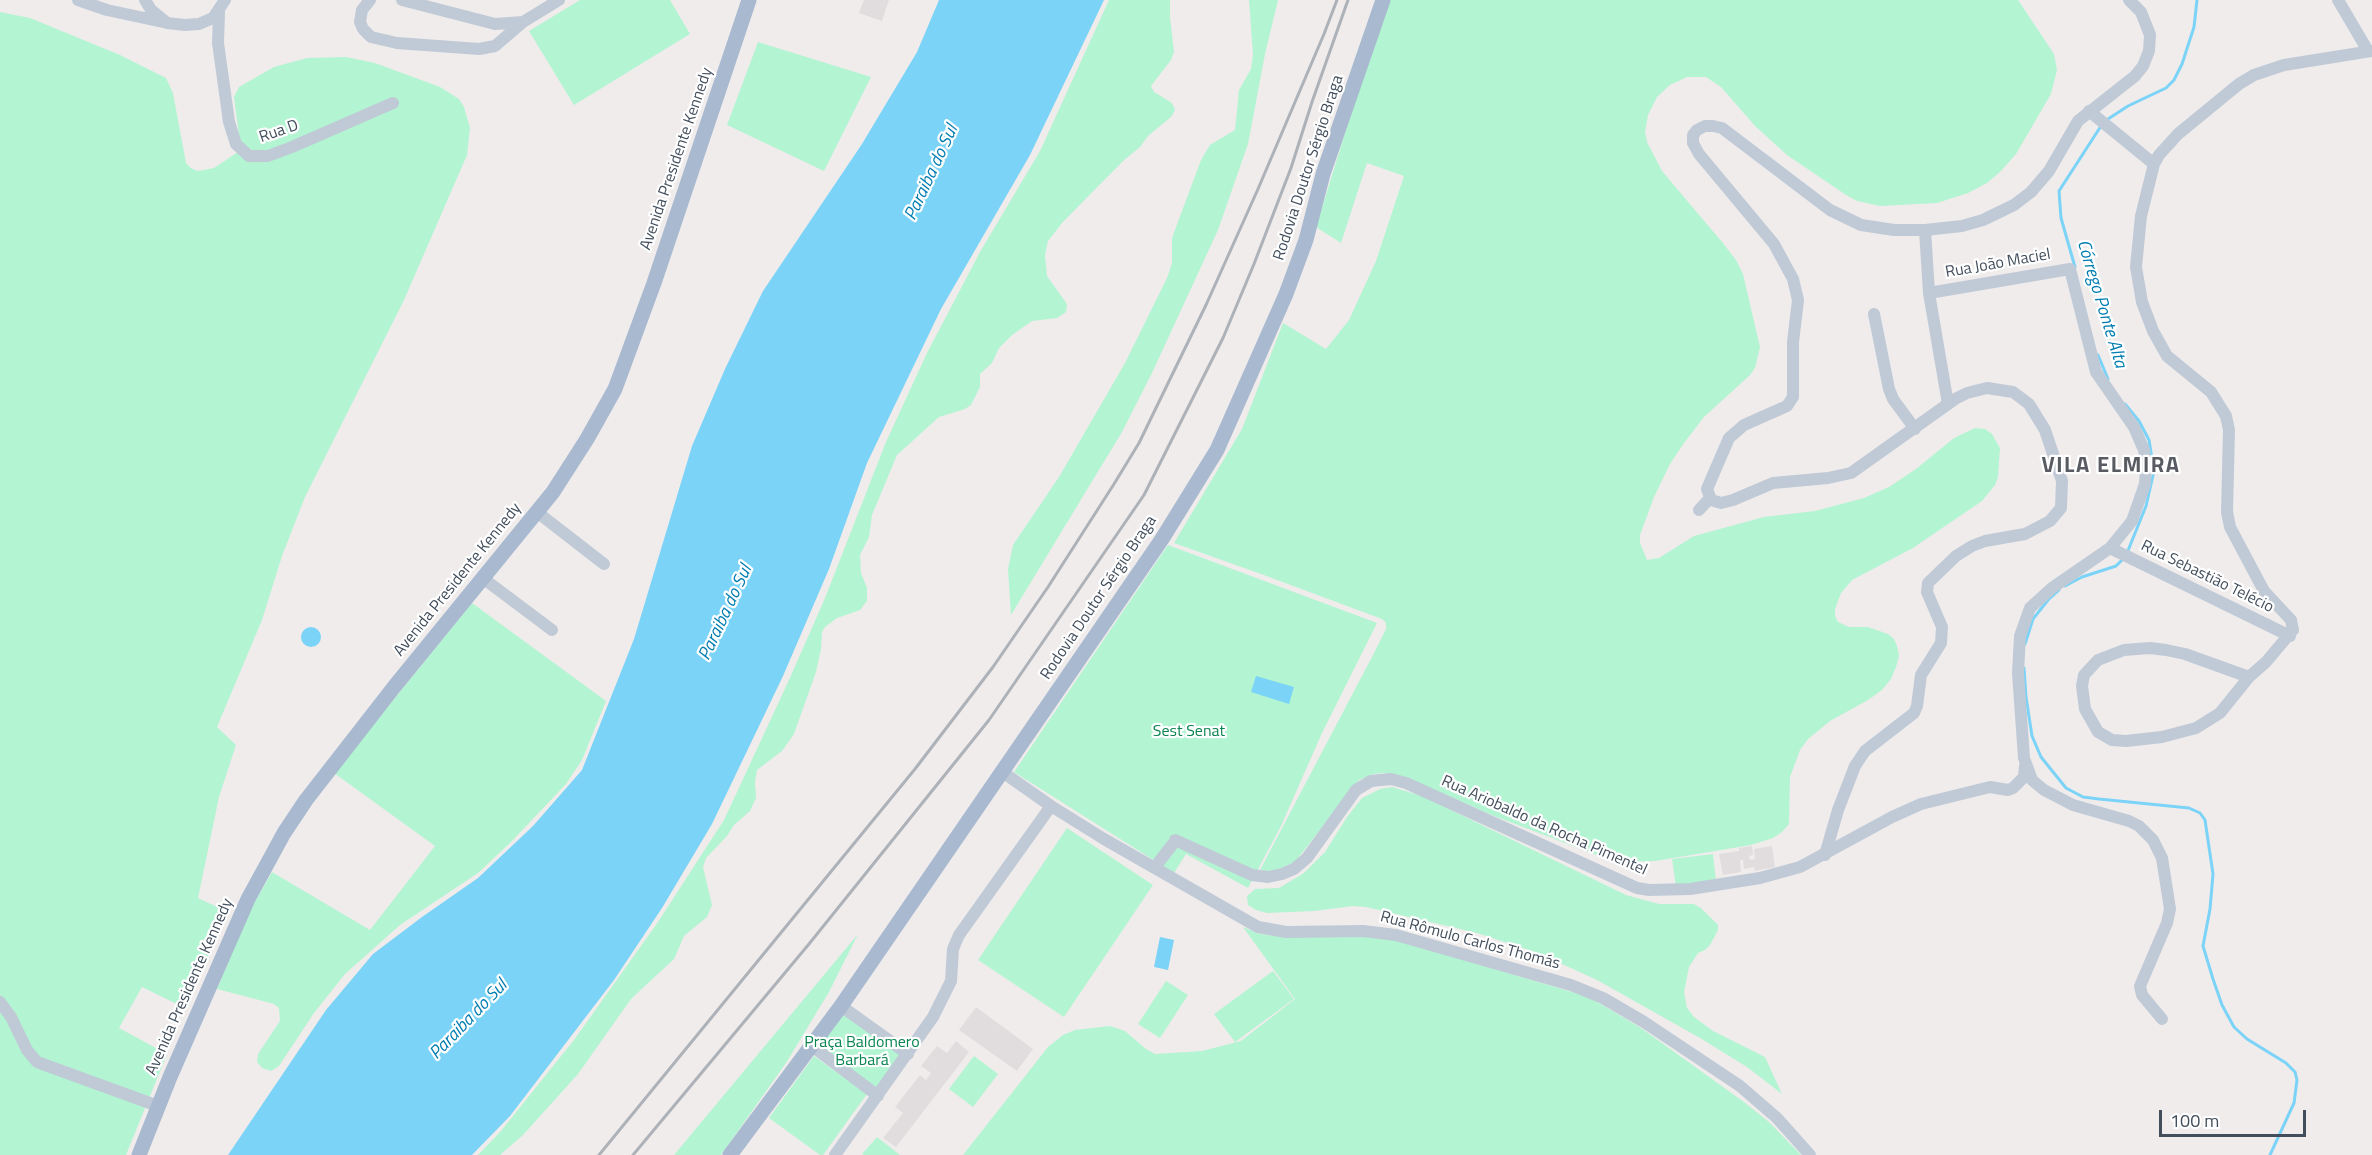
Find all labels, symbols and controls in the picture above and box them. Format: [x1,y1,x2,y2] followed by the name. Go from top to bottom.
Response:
[637,65,717,253] street label: Avenida Presidente Kennedy
[1270,73,1348,263] street label: Rodovia Doutor Sérgio Braga
[257,116,301,148] street label: Rua D
[901,122,963,224] water label: Paraiba do Sul
[2071,237,2131,371] water label: Córrego Ponte Alta
[1944,245,2052,283] street label: Rua João Maciel
[2042,454,2180,480] district label: VILA ELMIRA
[390,500,526,660] street label: Avenida Presidente Kennedy
[1037,512,1161,684] street label: Rodovia Doutor Sérgio Braga
[2137,537,2277,617] street label: Rua Sebastião Telécio
[695,562,757,664] water label: Paraiba do Sul
[1153,722,1225,742] park label: Sest Senat
[1438,772,1650,880] street label: Rua Ariobaldo da Rocha Pimentel
[142,896,238,1078] street label: Avenida Presidente Kennedy
[1378,908,1562,974] street label: Rua Rômulo Carlos Thomás
[426,976,512,1064] water label: Paraiba do Sul
[804,1033,920,1071] park label: Praça Baldomero Barbará
[2162,1098,2309,1136] scale bar
[2170,1107,2219,1134] text: 100 m

